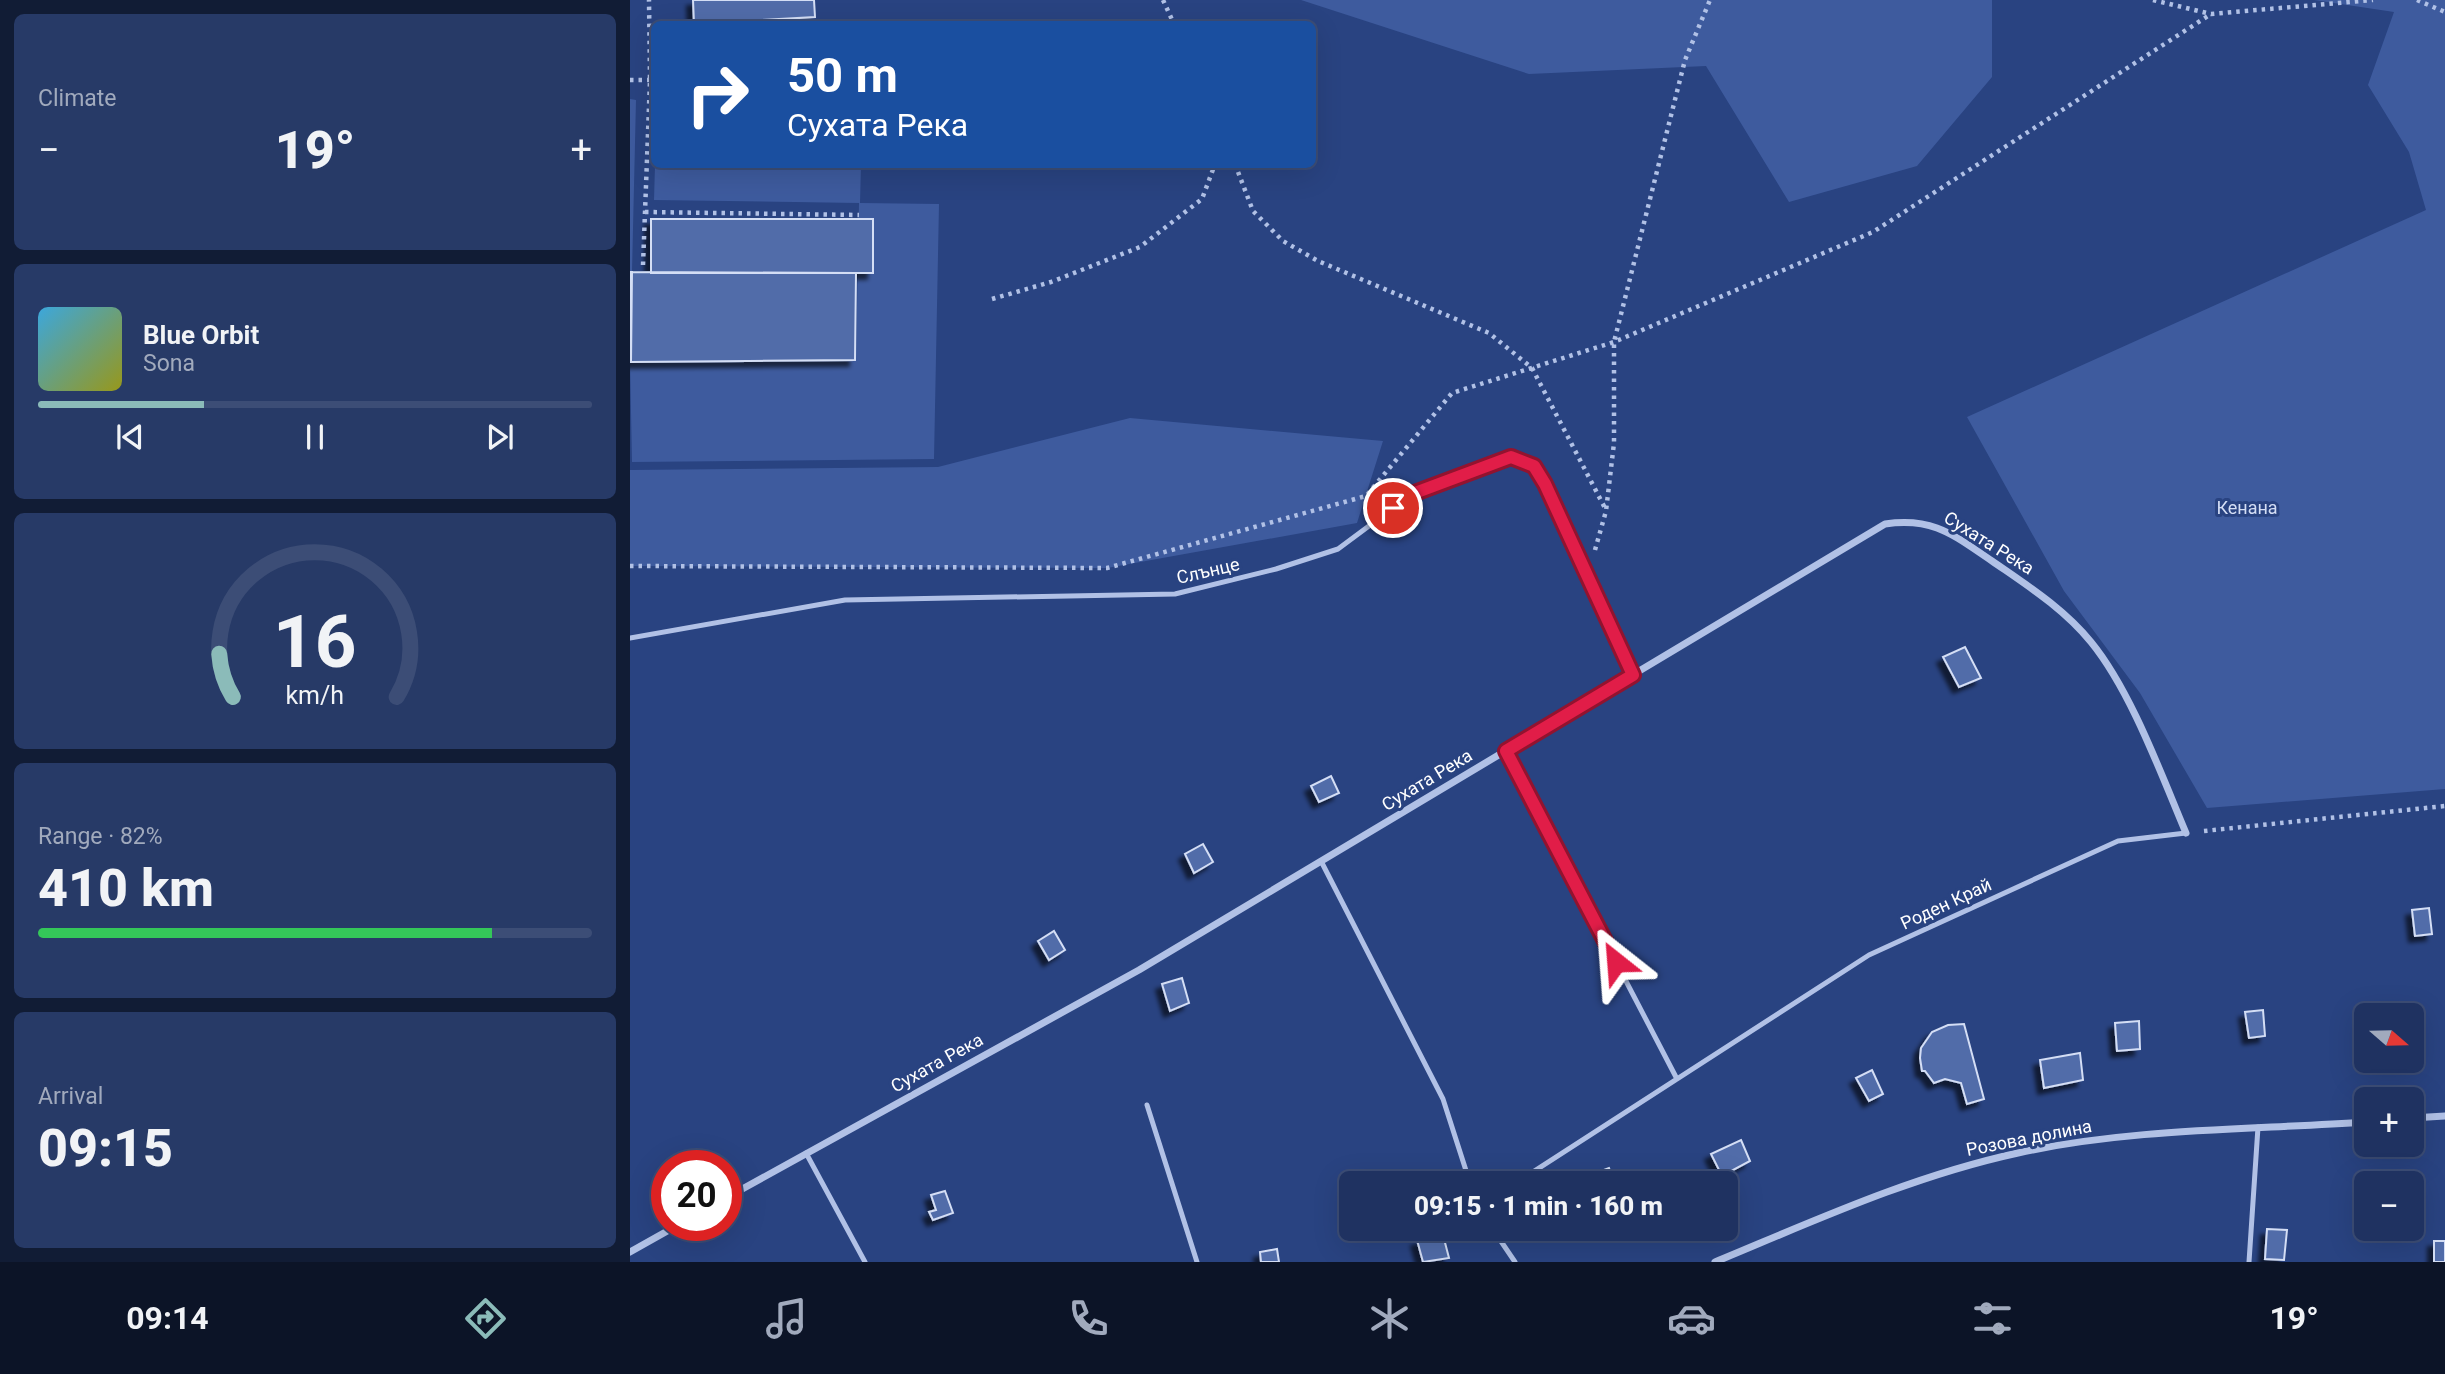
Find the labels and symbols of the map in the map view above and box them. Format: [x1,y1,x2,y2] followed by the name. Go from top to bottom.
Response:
[1363,478,1423,538] pin
[2216,497,2278,518] park label: Кенана
[1940,507,2038,578] street label: Сухата Река
[1174,553,1241,588] street label: Слънце
[1378,744,1476,815] street label: Сухата Река
[1897,873,1995,934] street label: Роден Край
[1579,925,1653,999] position arrow
[2354,1003,2424,1073] north arrow
[887,1029,986,1096] street label: Сухата Река
[1964,1115,2093,1160] street label: Розова долина
[651,1150,742,1241] speed limit sign: 20

